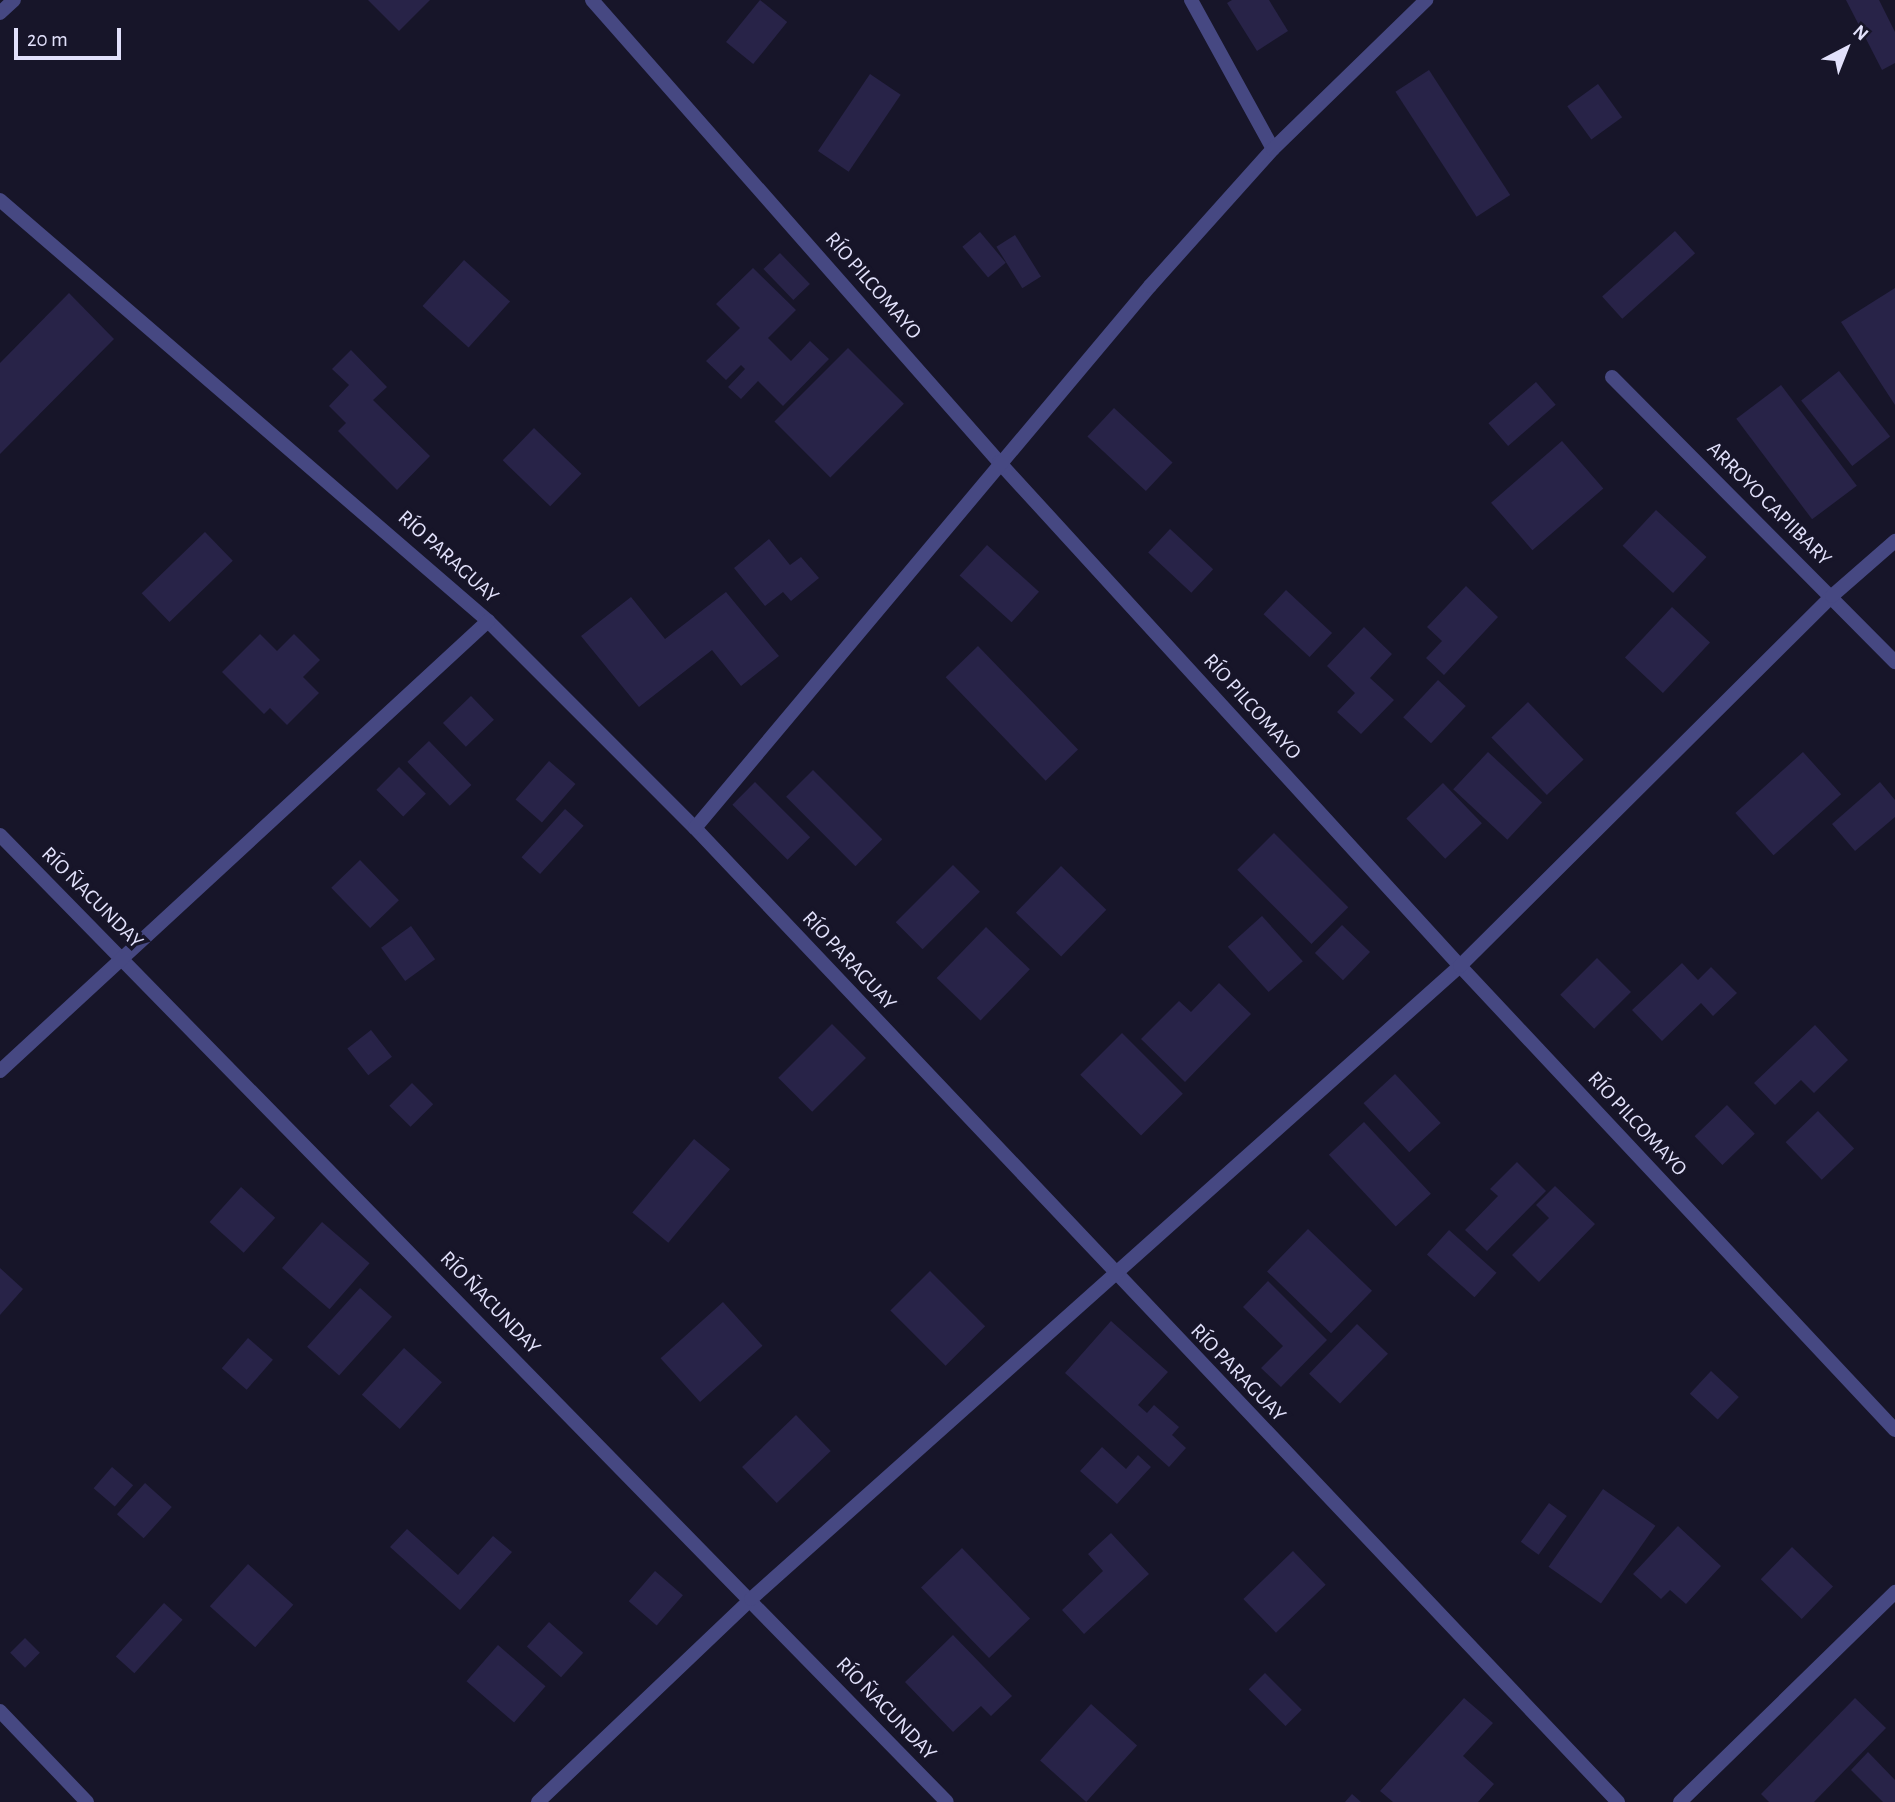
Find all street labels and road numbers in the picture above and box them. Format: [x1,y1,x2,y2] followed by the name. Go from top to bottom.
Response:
[820,227,926,345] street label: RÍO PILCOMAYO
[1701,436,1837,572] street label: ARROYO CAPIIBARY
[392,505,504,609] street label: RÍO PARAGUAY
[1198,649,1306,765] street label: RÍO PILCOMAYO
[36,842,148,954] street label: RÍO ÑACUNDAY
[797,906,901,1016] street label: RÍO PARAGUAY
[1582,1066,1692,1182] street label: RÍO PILCOMAYO
[434,1246,546,1360] street label: RÍO ÑACUNDAY
[1185,1319,1291,1427] street label: RÍO PARAGUAY
[830,1652,942,1766] street label: RÍO ÑACUNDAY

